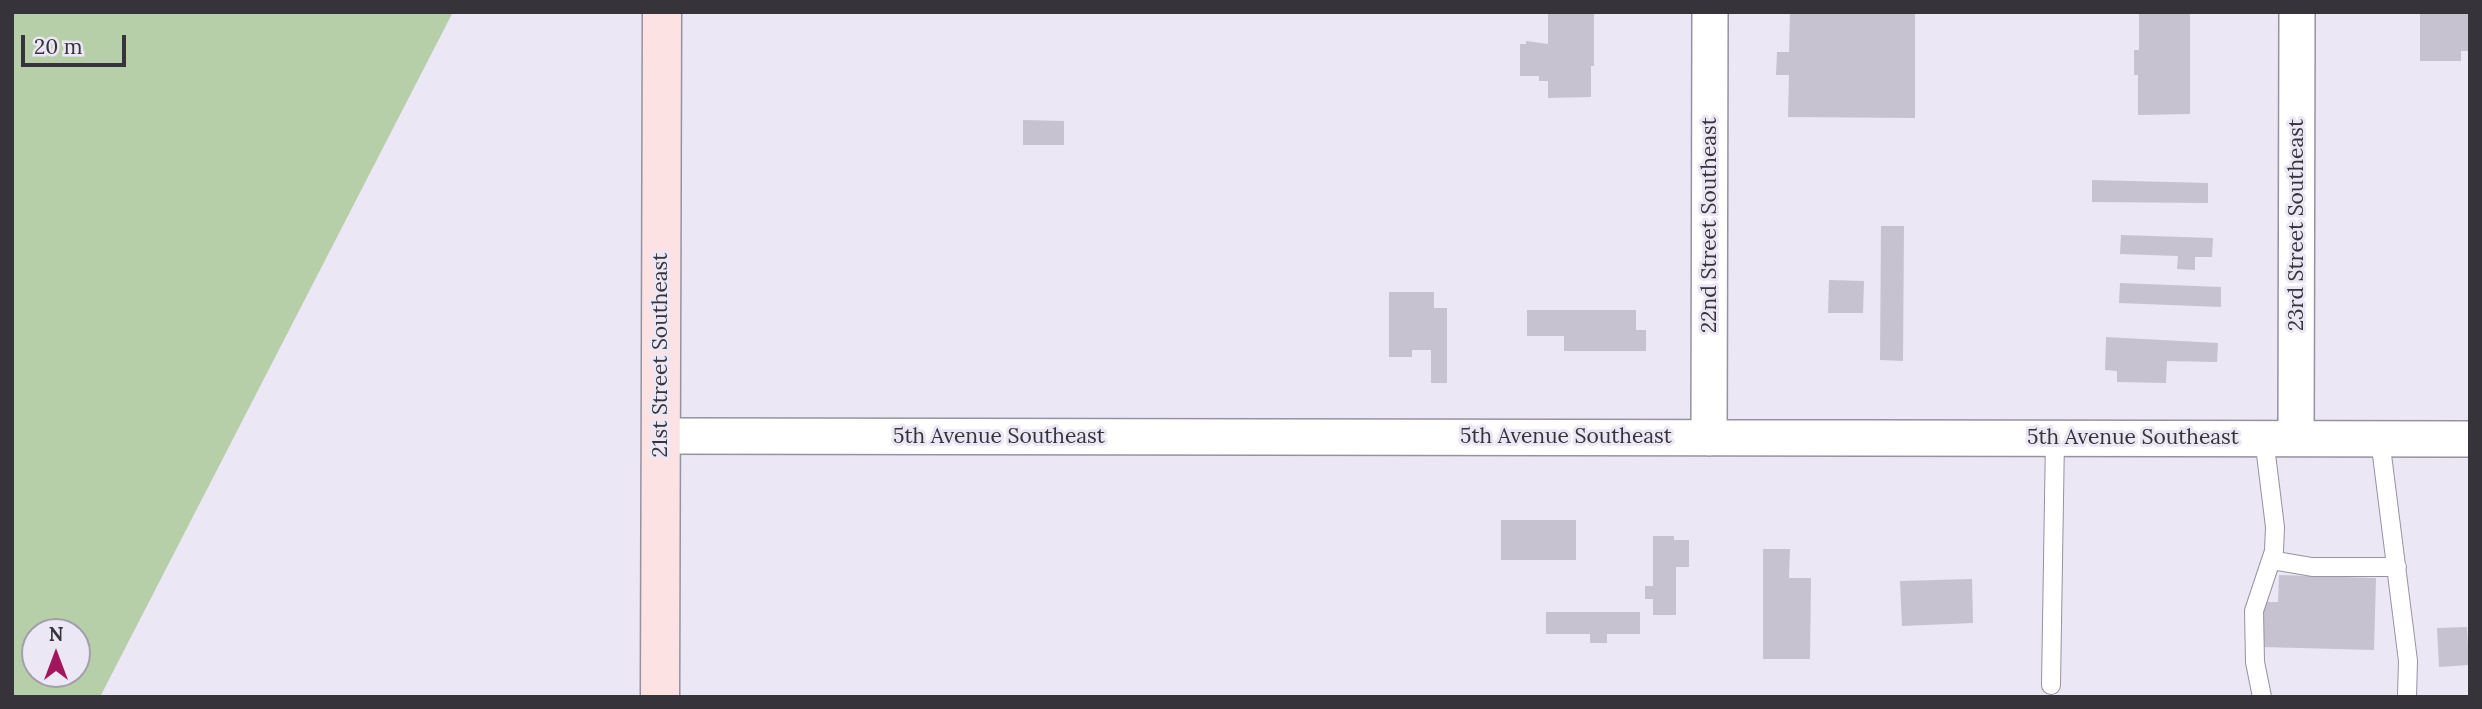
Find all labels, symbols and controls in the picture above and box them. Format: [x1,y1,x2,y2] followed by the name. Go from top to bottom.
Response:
[24,21,130,65] scale bar
[34,33,83,60] text: 20 m
[1697,117,1723,333] street label: 22nd Street Southeast
[2284,119,2310,331] street label: 23rd Street Southeast
[648,253,674,457] street label: 21st Street Southeast
[893,424,1105,450] street label: 5th Avenue Southeast
[1460,424,1672,450] street label: 5th Avenue Southeast
[2027,425,2239,451] street label: 5th Avenue Southeast
[21,618,91,688] north arrow
[49,622,63,646] text: N

